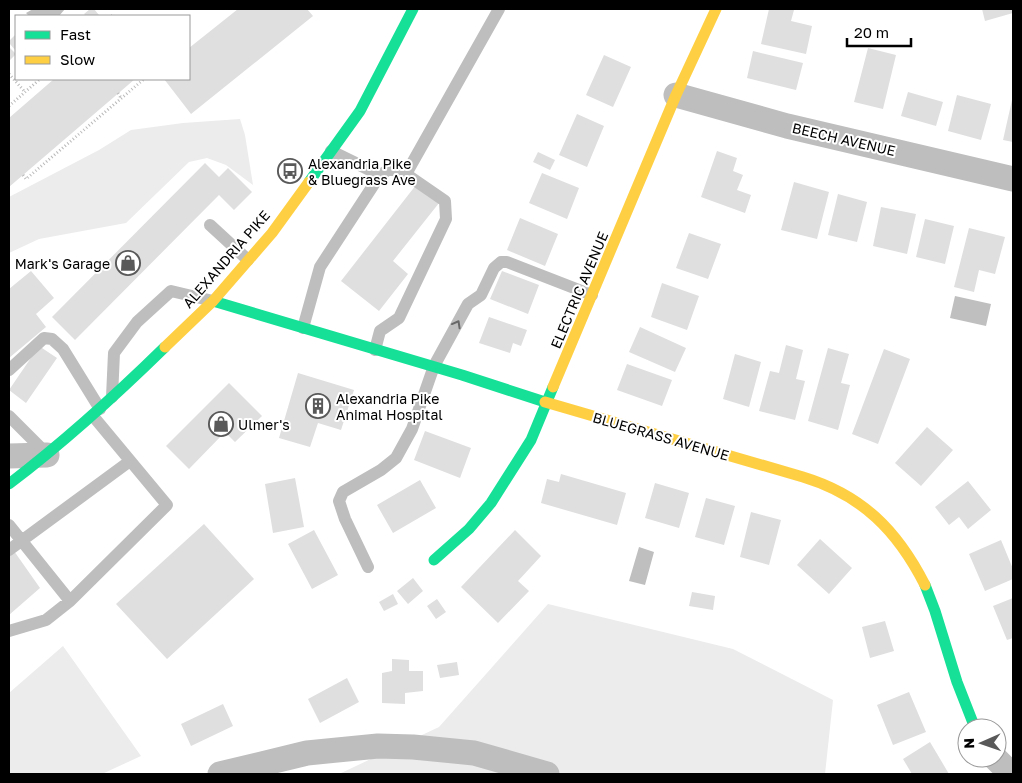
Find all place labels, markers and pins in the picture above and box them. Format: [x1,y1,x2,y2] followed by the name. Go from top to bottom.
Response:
[308,155,416,188] place label: Alexandria Pike & Bluegrass Ave
[277,158,303,184] bus stop icon: Alexandria Pike & Bluegrass Ave
[115,250,141,276] shop icon: Mark's Garage
[15,255,110,272] place label: Mark's Garage
[336,390,443,423] place label: Alexandria Pike Animal Hospital
[305,393,331,419] building icon: Alexandria Pike Animal Hospital
[208,411,234,437] shop icon: Ulmer's
[238,416,290,433] place label: Ulmer's

